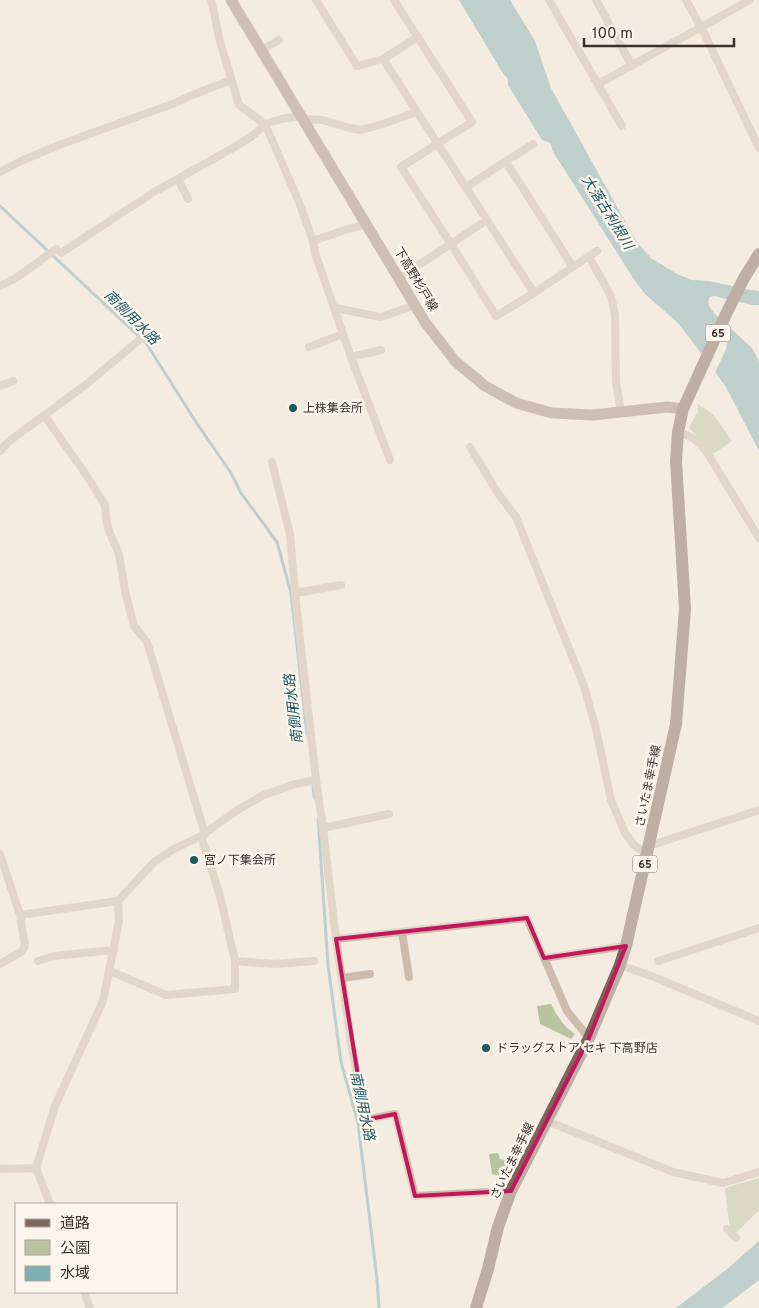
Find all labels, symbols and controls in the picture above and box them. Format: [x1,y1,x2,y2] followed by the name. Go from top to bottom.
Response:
[584,15,734,47] scale bar
[592,25,633,44] text: 100 m
[577,173,637,255] water label: 大落古利根川
[390,245,441,315] street label: 下高野杉戸線
[100,287,162,350] water label: 南側用水路
[706,324,730,342] road number: 65
[303,401,363,417] place label: 上株集会所
[287,402,299,414] marker: 上株集会所
[282,672,307,745] water label: 南側用水路
[632,744,665,829] street label: さいたま幸手線
[204,853,276,869] place label: 宮ノ下集会所
[188,854,200,866] marker: 宮ノ下集会所
[632,856,658,872] road number: 65
[496,1041,658,1057] place label: ドラッグストア セキ 下高野店
[480,1042,492,1054] marker: ドラッグストア セキ 下高野店
[346,1070,377,1143] water label: 南側用水路
[487,1120,538,1203] street label: さいたま幸手線
[15,1203,178,1293] legend
[60,1215,90,1234] text: 道路
[60,1240,90,1259] text: 公園
[60,1265,90,1284] text: 水域

